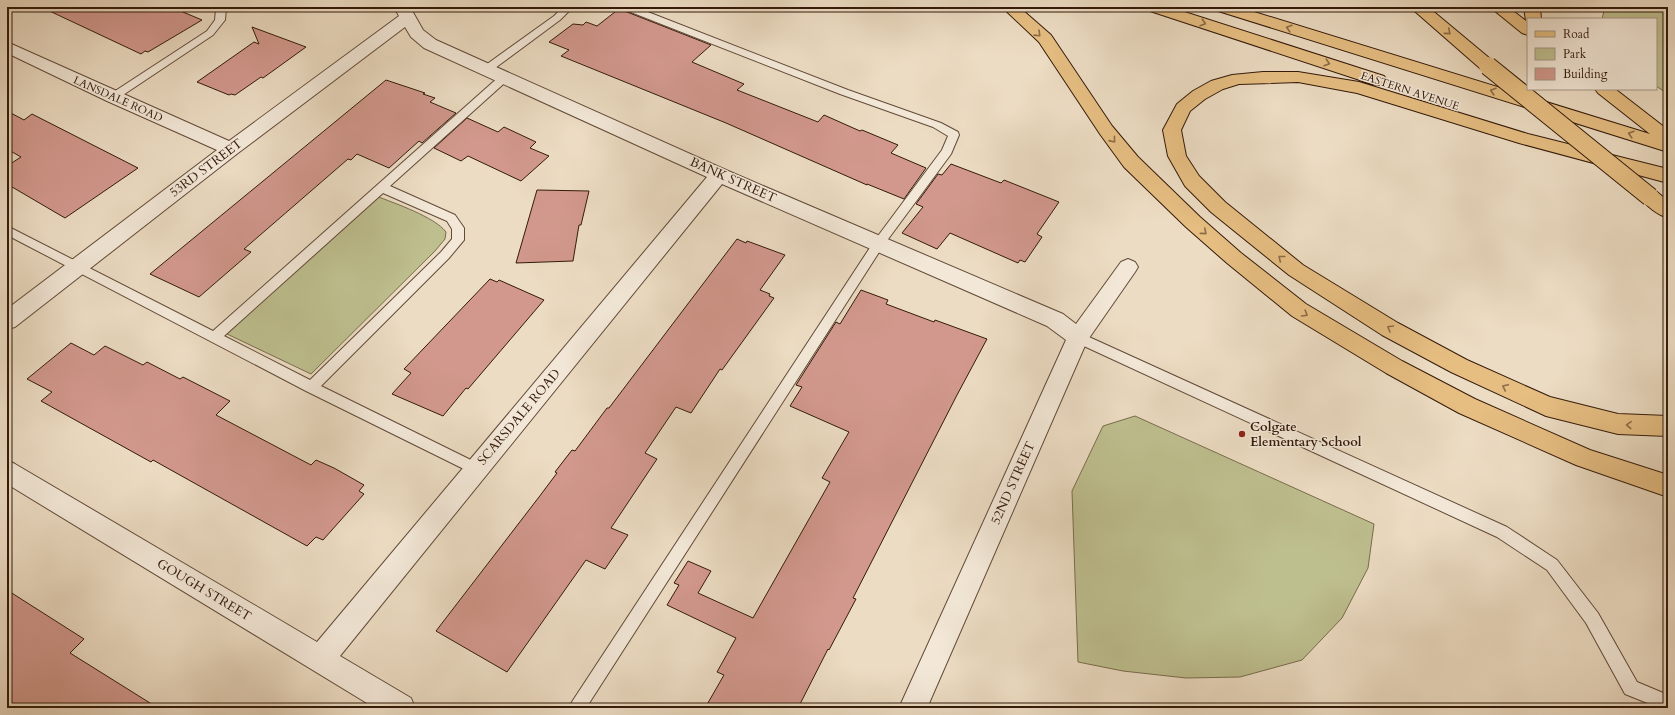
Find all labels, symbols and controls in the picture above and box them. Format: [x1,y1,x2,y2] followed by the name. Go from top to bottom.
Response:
[1527,18,1657,90] legend
[1199,19,1206,27] one-way arrow
[1286,24,1293,33] one-way arrow
[1563,26,1590,42] text: Road
[1443,28,1450,35] one-way arrow
[1033,29,1041,36] one-way arrow
[1563,46,1587,62] text: Park
[1323,59,1330,67] one-way arrow
[1563,66,1608,82] text: Building
[1359,68,1461,114] street label: EASTERN AVENUE
[71,73,165,125] street label: LANSDALE ROAD
[1490,88,1497,96] one-way arrow
[1627,130,1634,139] one-way arrow
[166,134,247,201] street label: 53RD STREET
[1108,135,1115,142] one-way arrow
[687,153,780,207] street label: BANK STREET
[1199,228,1207,235] one-way arrow
[1278,255,1285,262] one-way arrow
[1301,309,1308,316] one-way arrow
[1387,326,1394,333] one-way arrow
[473,365,565,469] street label: SCARSDALE ROAD
[1502,384,1510,392] one-way arrow
[1250,418,1362,451] place label: Colgate Elementary School
[1626,420,1632,429] one-way arrow
[1237,429,1247,439] marker: Colgate Elementary School
[987,438,1040,527] street label: 52ND STREET
[153,555,255,626] street label: GOUGH STREET

